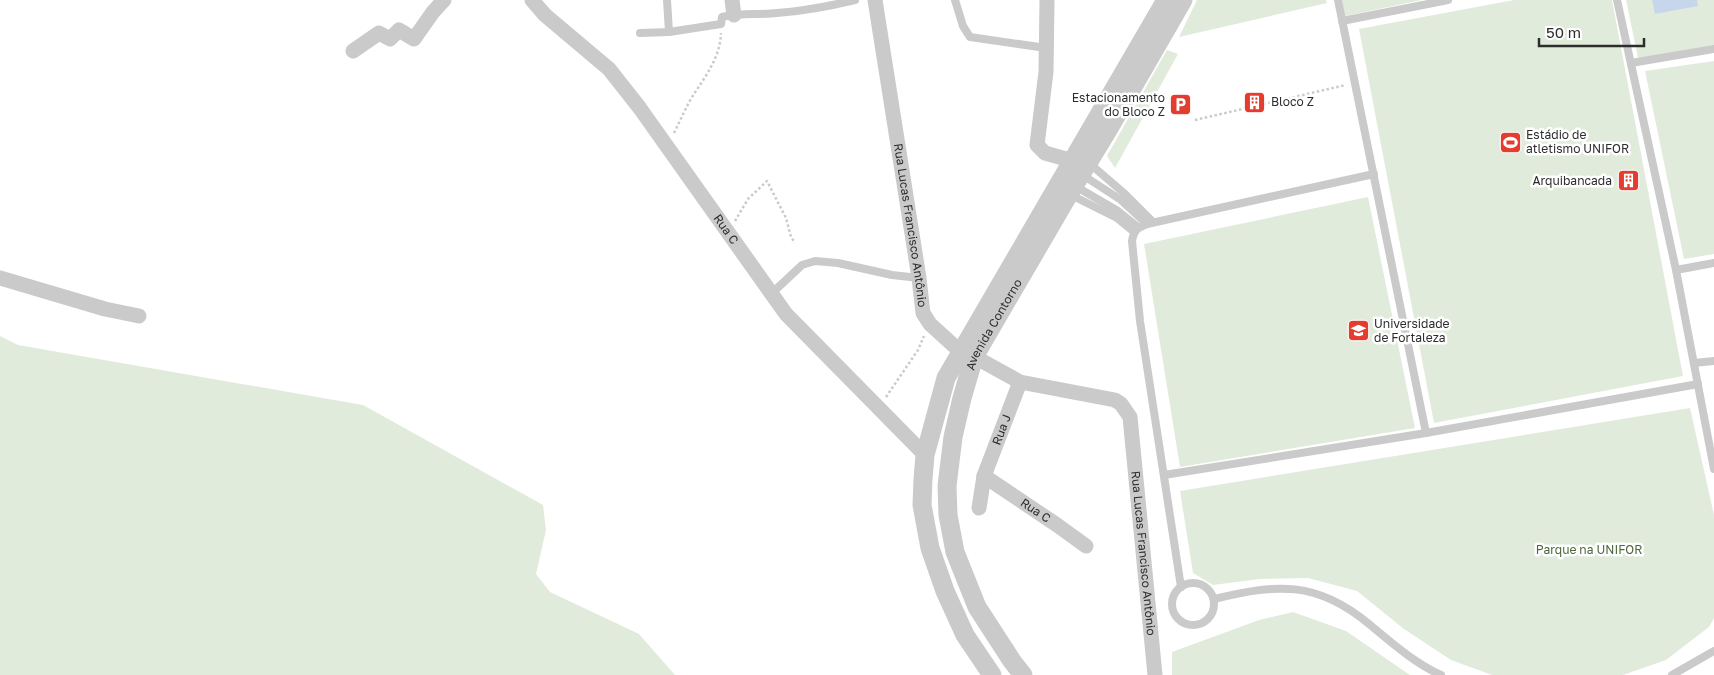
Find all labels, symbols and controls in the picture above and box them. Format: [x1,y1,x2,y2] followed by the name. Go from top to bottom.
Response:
[1539,15,1644,47] scale bar
[1546,23,1581,41] text: 50 m
[1072,90,1165,119] place label: Estacionamento do Bloco Z
[1243,90,1267,114] building icon: Bloco Z
[1169,93,1193,117] parking icon: Estacionamento do Bloco Z
[1271,94,1314,109] place label: Bloco Z
[1526,127,1629,156] place label: Estádio de atletismo UNIFOR
[1498,130,1522,154] sports icon: Estádio de atletismo UNIFOR
[891,142,930,308] street label: Rua Lucas Francisco Antônio
[1616,169,1640,193] building icon: Arquibancada
[1533,173,1612,188] place label: Arquibancada
[711,211,742,247] street label: Rua C
[963,276,1025,372] street label: Avenida Contorno
[1374,316,1450,345] place label: Universidade de Fortaleza
[1346,319,1370,343] school or university icon: Universidade de Fortaleza
[989,412,1014,447] street label: Rua J
[1128,470,1159,636] street label: Rua Lucas Francisco Antônio
[1018,495,1054,526] street label: Rua C
[1536,542,1642,557] park label: Parque na UNIFOR

